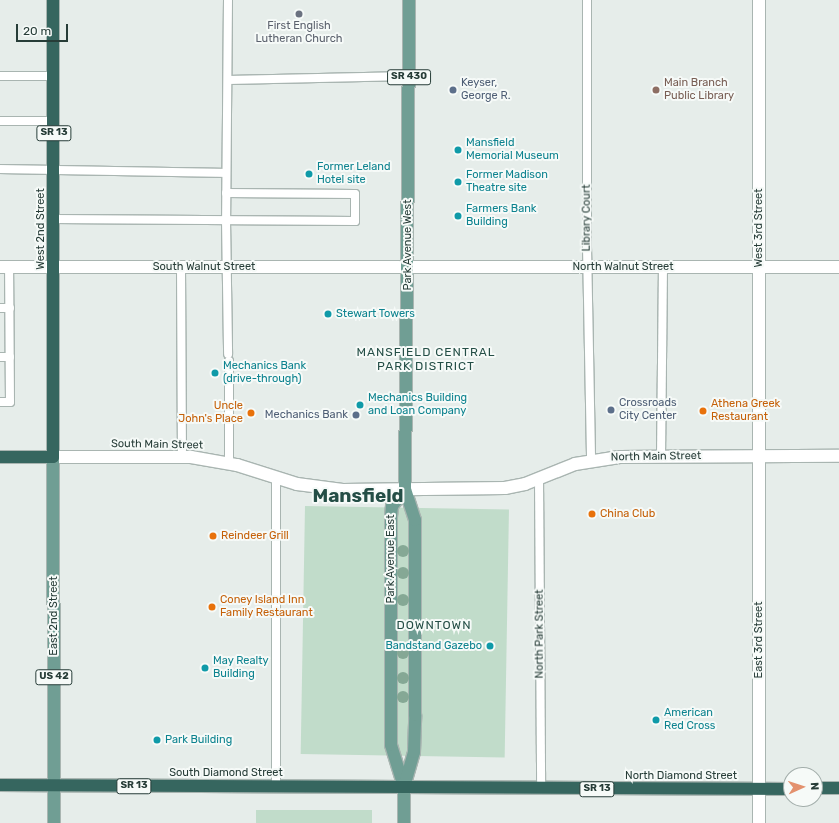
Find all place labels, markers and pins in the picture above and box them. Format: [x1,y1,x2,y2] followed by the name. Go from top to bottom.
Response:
[294,9,304,19] marker: First English Lutheran Church
[256,20,342,46] place label: First English Lutheran Church
[461,77,510,103] place label: Keyser, George R.
[664,77,734,103] place label: Main Branch Public Library
[448,85,458,95] marker: Keyser, George R.
[651,85,661,95] marker: Main Branch Public Library
[466,137,559,163] place label: Mansfield Memorial Museum
[453,145,463,155] marker: Mansfield Memorial Museum
[317,161,391,187] place label: Former Leland Hotel site
[304,169,314,179] marker: Former Leland Hotel site
[466,169,548,195] place label: Former Madison Theatre site
[453,177,463,187] marker: Former Madison Theatre site
[466,203,537,229] place label: Farmers Bank Building
[453,211,463,221] marker: Farmers Bank Building
[336,307,415,321] place label: Stewart Towers
[323,309,333,319] marker: Stewart Towers
[223,360,306,386] place label: Mechanics Bank (drive-through)
[210,368,220,378] marker: Mechanics Bank (drive-through)
[368,392,467,418] place label: Mechanics Building and Loan Company
[619,397,677,423] place label: Crossroads City Center
[711,398,780,424] place label: Athena Greek Restaurant
[178,400,243,426] place label: Uncle John's Place
[355,400,365,410] marker: Mechanics Building and Loan Company
[606,405,616,415] marker: Crossroads City Center
[698,406,708,416] marker: Athena Greek Restaurant
[246,408,256,418] marker: Uncle John's Place
[265,408,348,422] place label: Mechanics Bank
[351,410,361,420] marker: Mechanics Bank
[600,507,655,521] place label: China Club
[587,509,597,519] marker: China Club
[221,529,289,543] place label: Reindeer Grill
[208,531,218,541] marker: Reindeer Grill
[220,594,313,620] place label: Coney Island Inn Family Restaurant
[207,602,217,612] marker: Coney Island Inn Family Restaurant
[385,639,482,653] place label: Bandstand Gazebo
[485,641,495,651] marker: Bandstand Gazebo
[213,655,269,681] place label: May Realty Building
[200,663,210,673] marker: May Realty Building
[664,707,715,733] place label: American Red Cross
[651,715,661,725] marker: American Red Cross
[165,733,232,747] place label: Park Building
[152,735,162,745] marker: Park Building

